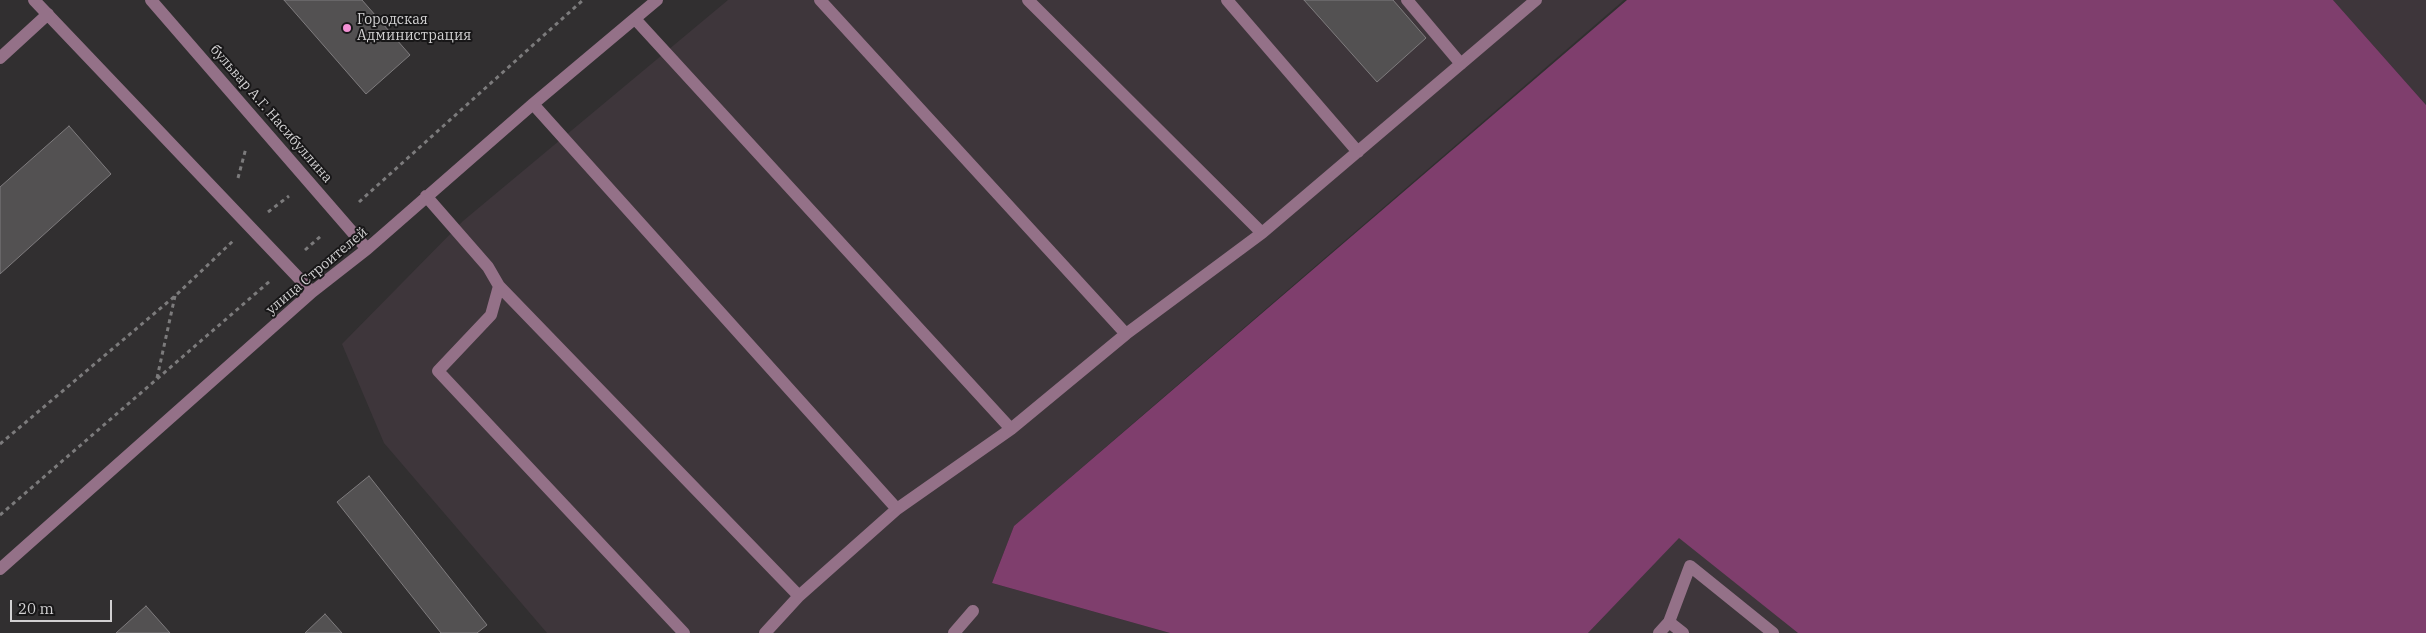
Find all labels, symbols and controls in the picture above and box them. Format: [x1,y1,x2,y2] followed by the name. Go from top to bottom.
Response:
[357,12,471,44] place label: Городская Администрация
[341,22,353,34] marker: Городская Администрация
[206,42,336,186] street label: бульвар А.Г. Насибуллина
[263,224,371,318] street label: улица Строителей
[12,590,115,622] scale bar
[18,599,54,618] text: 20 m

